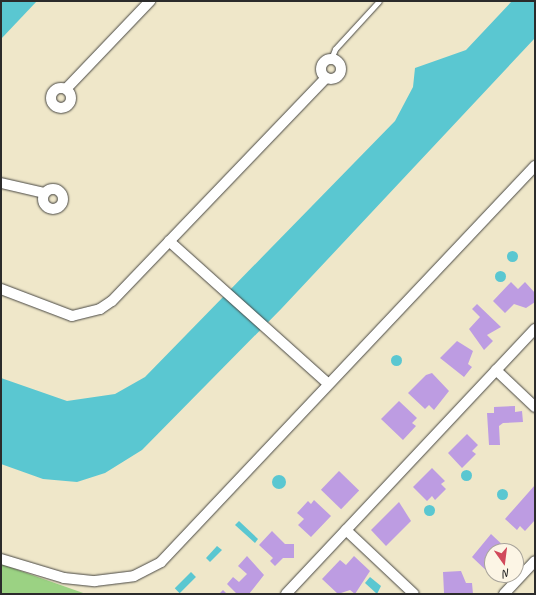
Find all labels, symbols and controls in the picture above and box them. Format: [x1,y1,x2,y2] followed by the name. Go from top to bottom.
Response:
[484,543,524,583] north arrow
[502,566,512,581] text: N

